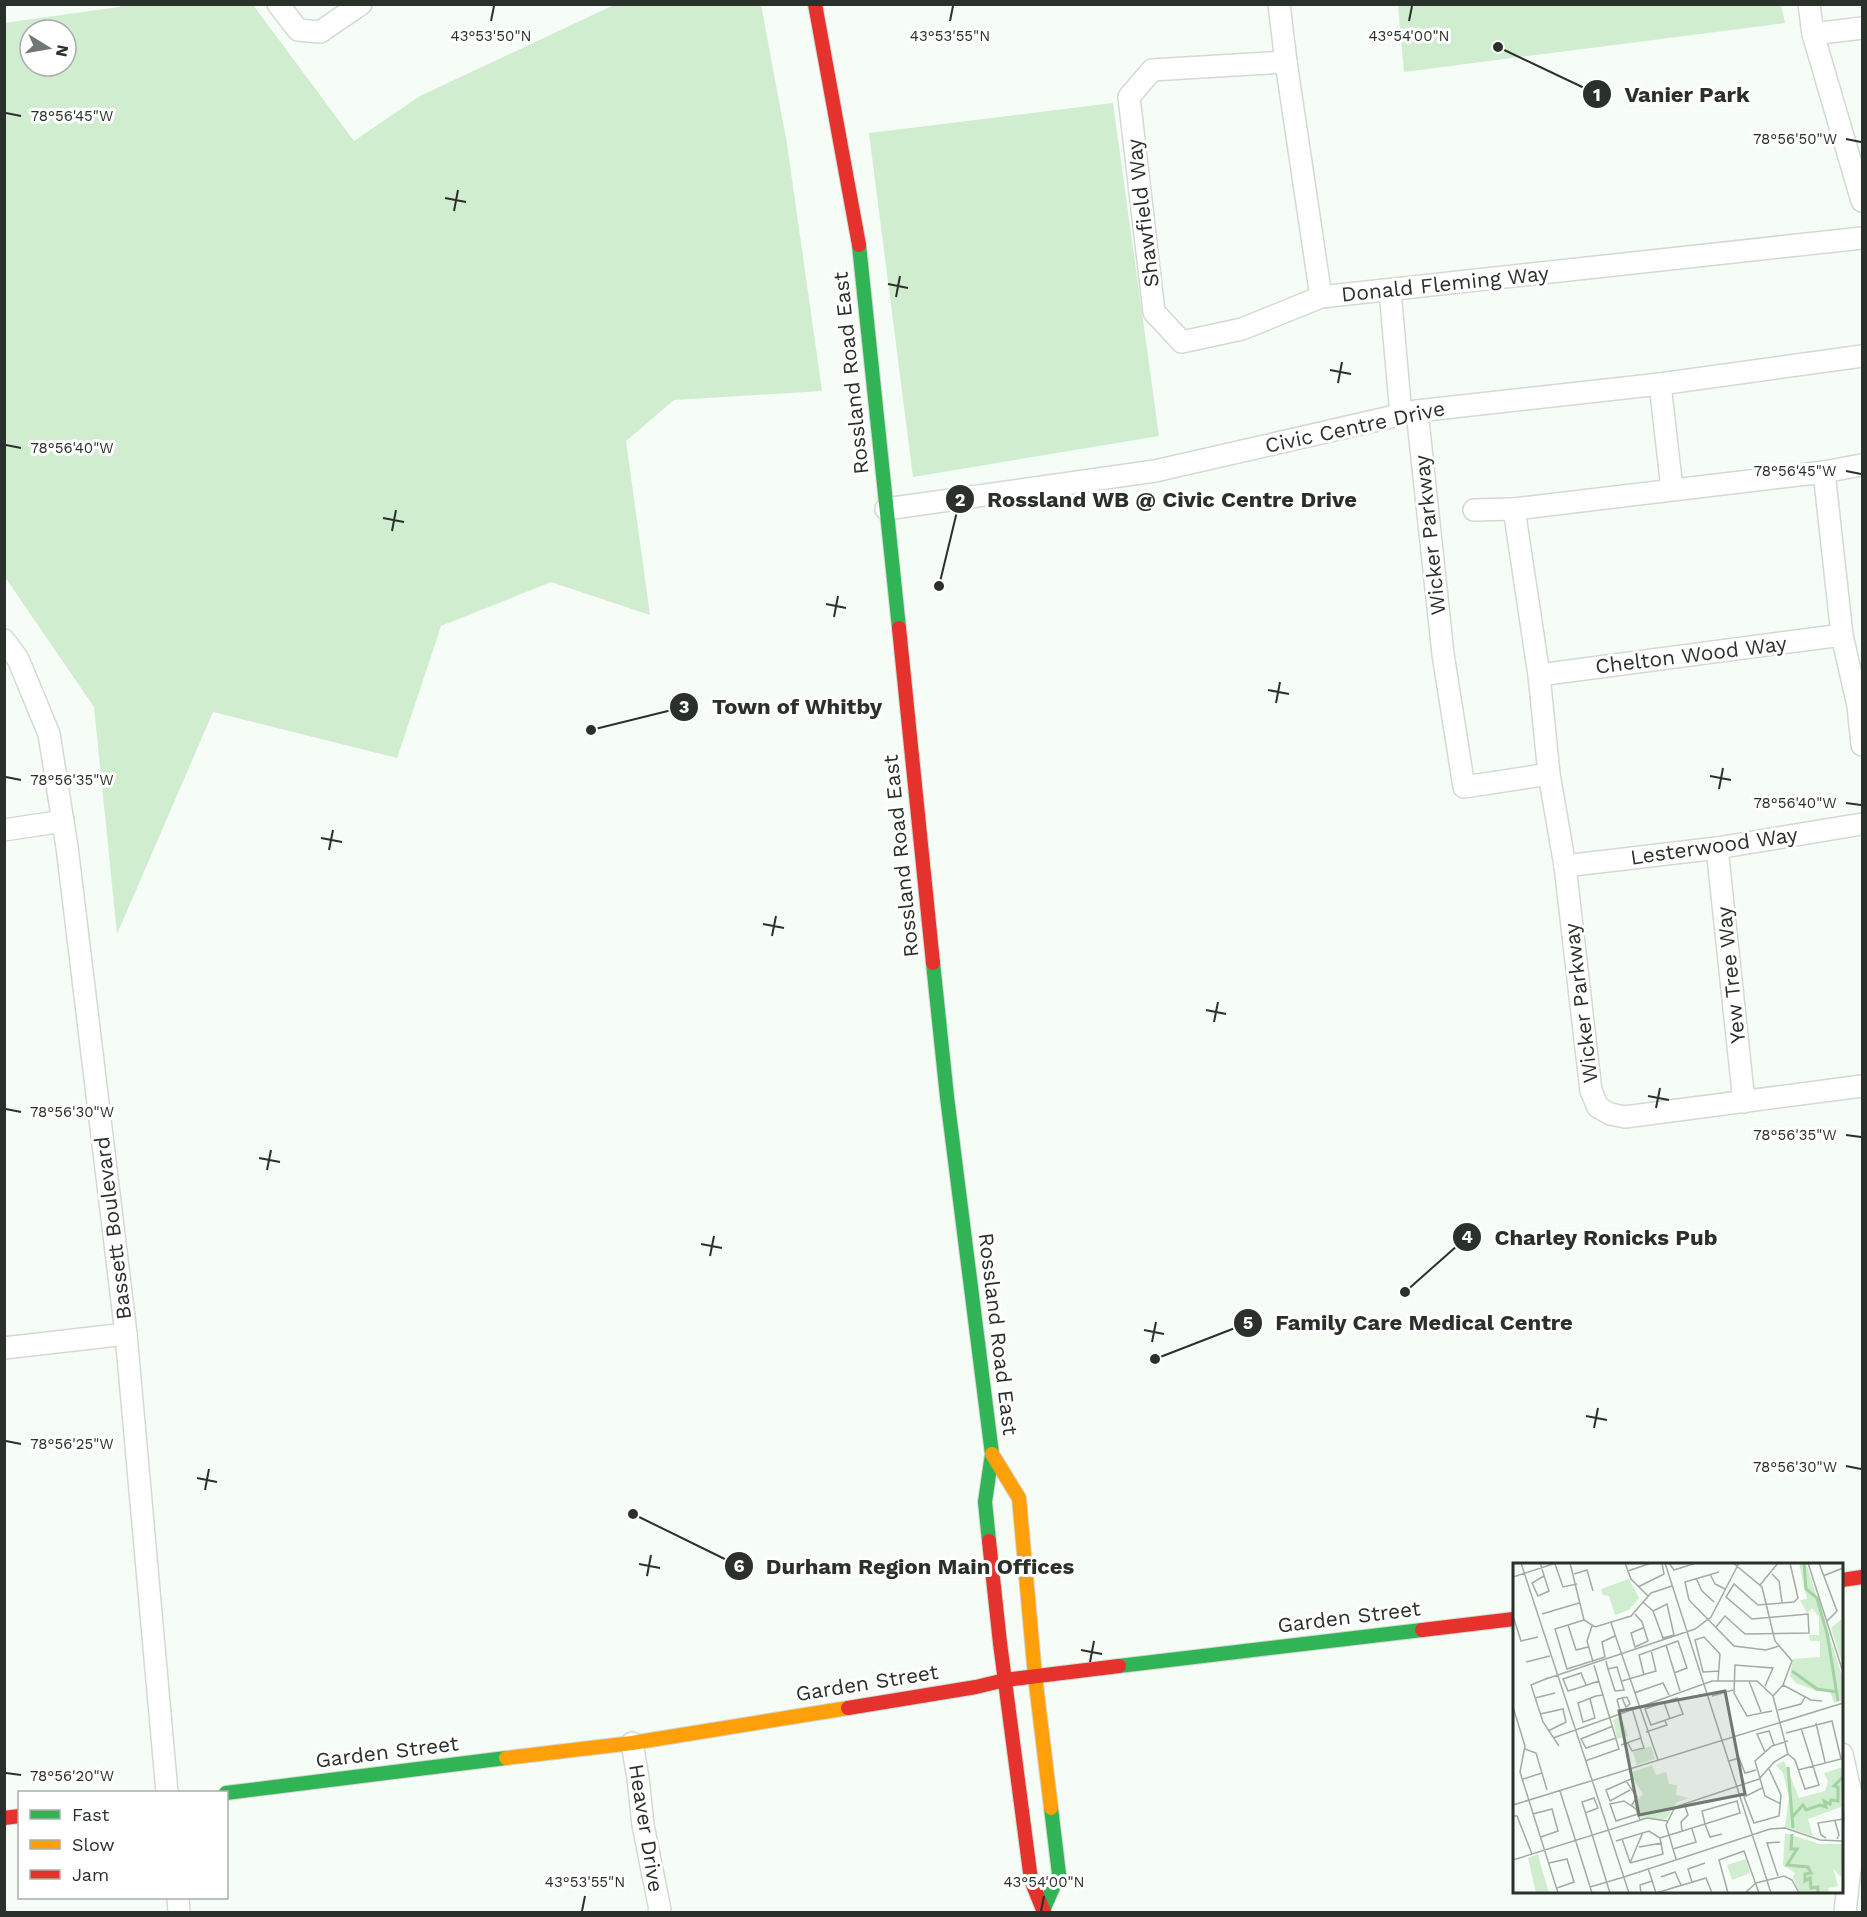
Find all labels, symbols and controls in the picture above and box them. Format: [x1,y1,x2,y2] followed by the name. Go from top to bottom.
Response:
[18,18,78,78] north arrow
[451,27,531,45] text: 43°53'50"N
[910,27,990,45] text: 43°53'55"N
[1368,27,1450,45] text: 43°54'00"N
[52,43,73,58] text: N
[1582,74,1762,114] callout: Vanier Park
[1624,82,1750,107] text: Vanier Park
[1593,84,1601,105] text: 1
[31,107,113,125] text: 78°56'45"W
[1753,130,1837,148] text: 78°56'50"W
[1121,137,1164,289] street label: Shawfield Way
[1340,260,1550,307] street label: Donald Fleming Way
[827,270,874,476] street label: Rossland Road East
[1263,395,1447,458] street label: Civic Centre Drive
[30,439,114,457] text: 78°56'40"W
[1409,454,1450,616] street label: Wicker Parkway
[1754,462,1836,480] text: 78°56'45"W
[945,479,1369,519] callout: Rossland WB @ Civic Centre Drive
[987,487,1357,512] text: Rossland WB @ Civic Centre Drive
[955,489,965,510] text: 2
[1594,630,1788,679] street label: Chelton Wood Way
[669,687,894,727] callout: Town of Whitby
[712,694,883,719] text: Town of Whitby
[679,696,689,717] text: 3
[877,753,924,959] street label: Rossland Road East
[30,771,114,789] text: 78°56'35"W
[1753,794,1837,812] text: 78°56'40"W
[1629,821,1799,870] street label: Lesterwood Way
[1711,905,1750,1045] street label: Yew Tree Way
[1558,921,1603,1084] street label: Wicker Parkway
[30,1103,114,1121] text: 78°56'30"W
[1753,1126,1837,1144] text: 78°56'35"W
[89,1135,136,1321] street label: Bassett Boulevard
[1452,1217,1730,1257] callout: Charley Ronicks Pub
[1495,1225,1717,1250] text: Charley Ronicks Pub
[1461,1226,1473,1247] text: 4
[974,1231,1023,1437] street label: Rossland Road East
[1233,1303,1585,1343] callout: Family Care Medical Centre
[1275,1310,1573,1335] text: Family Care Medical Centre
[1243,1312,1253,1333] text: 5
[30,1435,114,1453] text: 78°56'25"W
[1753,1458,1837,1476] text: 78°56'30"W
[724,1546,1086,1586] callout: Durham Region Main Offices
[766,1554,1074,1579] text: Durham Region Main Offices
[733,1555,745,1576] text: 6
[1513,1563,1843,1893] inset map
[1276,1595,1422,1638] street label: Garden Street
[794,1659,940,1706] street label: Garden Street
[314,1730,460,1773] street label: Garden Street
[624,1762,669,1894] street label: Heaver Drive
[30,1767,114,1785] text: 78°56'20"W
[18,1791,228,1899] legend
[72,1804,110,1825] text: Fast
[72,1834,115,1855] text: Slow
[72,1864,109,1885] text: Jam
[545,1873,625,1891] text: 43°53'55"N
[1003,1873,1085,1891] text: 43°54'00"N

